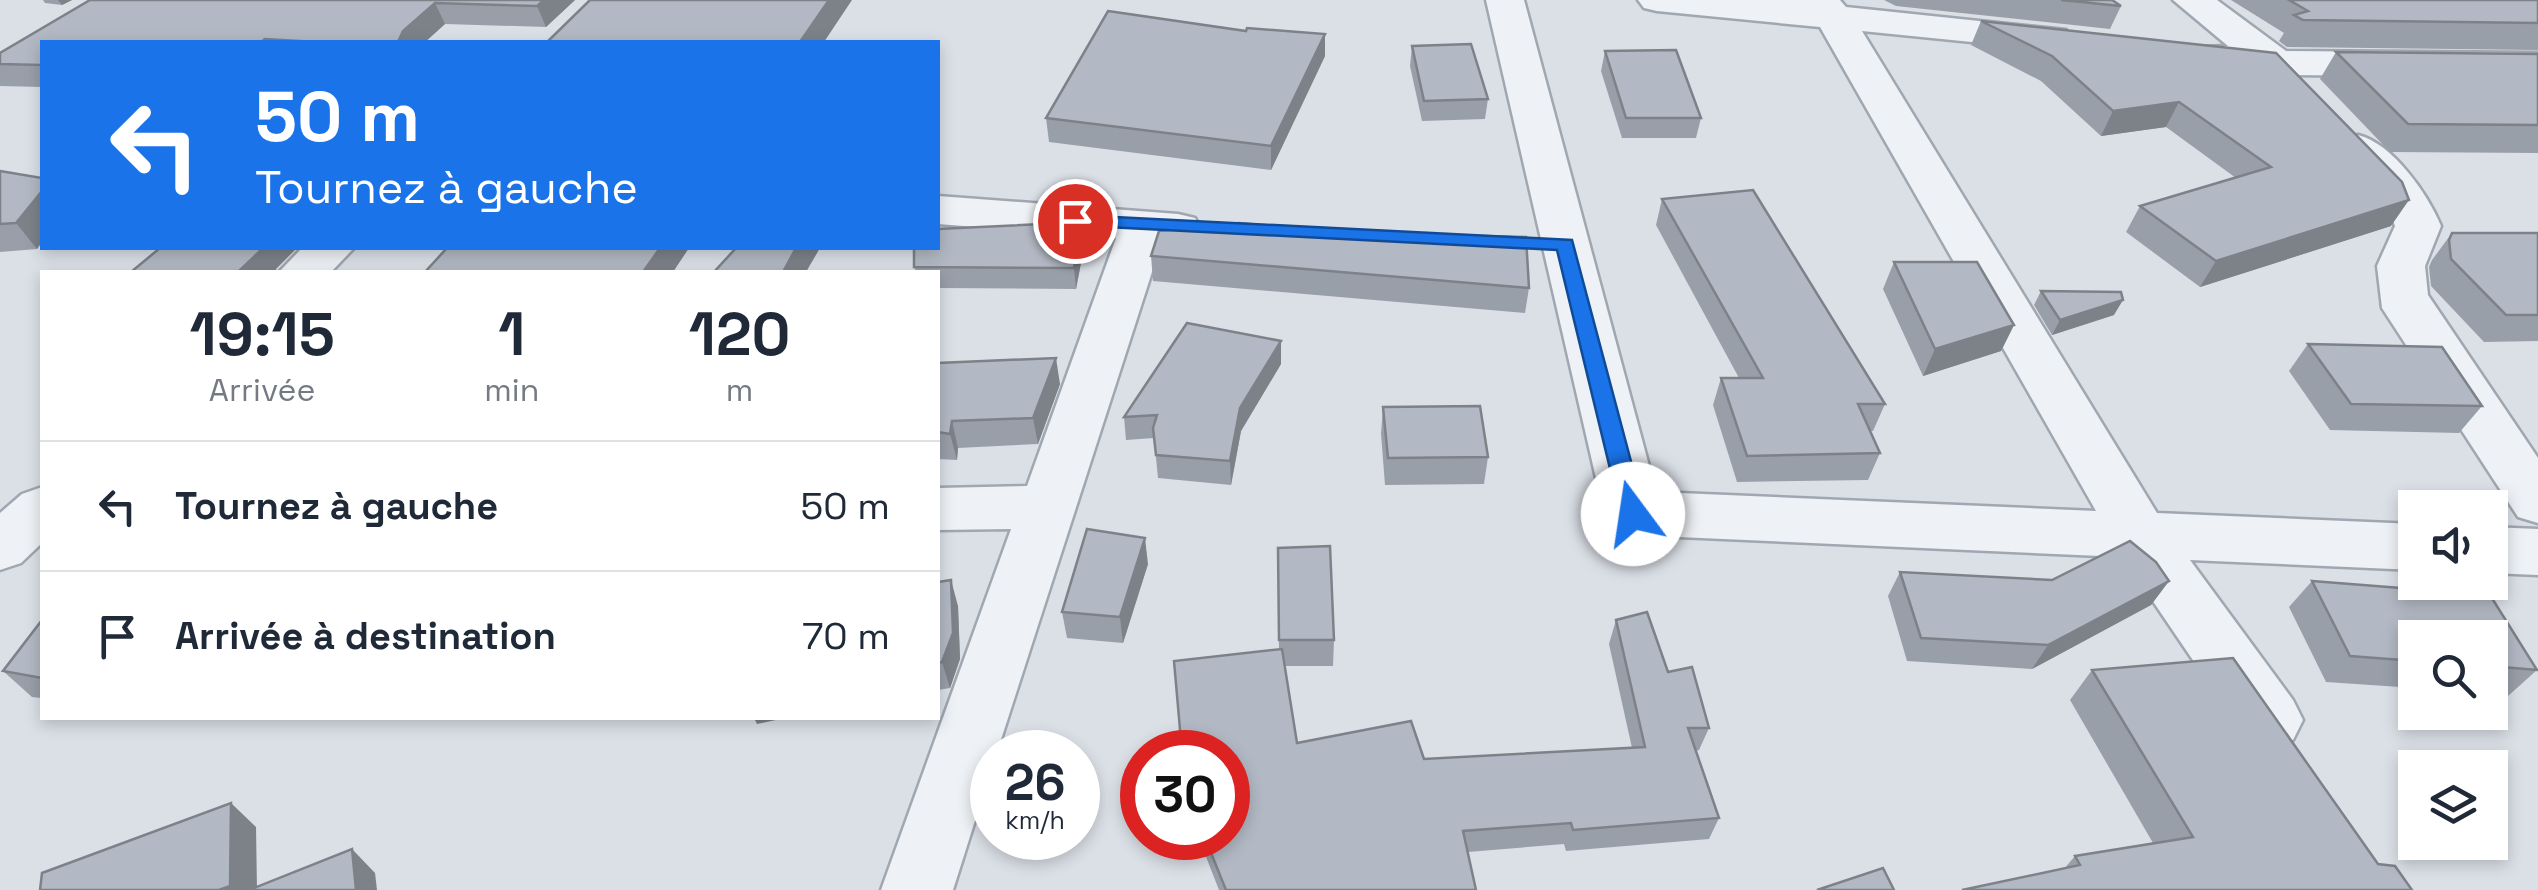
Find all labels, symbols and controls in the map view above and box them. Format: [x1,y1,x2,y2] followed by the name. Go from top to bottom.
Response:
[255,72,420,161] text: 50 m
[90,80,220,210] icon: left
[255,159,638,216] text: Tournez à gauche
[1033,179,1118,264] pin
[1048,194,1103,249] icon: arrive
[190,296,335,373] text: 19:15
[498,296,525,373] text: 1
[689,296,790,373] text: 120
[209,370,315,410] text: Arrivée
[484,370,539,410] text: min
[726,370,753,410] text: m
[1581,462,1685,566] position arrow
[90,479,145,534] icon: left
[175,482,498,530] text: Tournez à gauche
[800,482,890,530] text: 50 m
[2398,490,2508,860] map controls
[2398,490,2508,600] button: sound
[90,609,145,664] icon: arrive
[175,612,556,660] text: Arrivée à destination
[802,612,890,660] text: 70 m
[2398,620,2508,730] button: search
[1120,730,1250,860] speed limit sign: 30
[2398,750,2508,860] button: layers
[1005,751,1065,815] text: 26
[1005,804,1065,836] text: km/h

